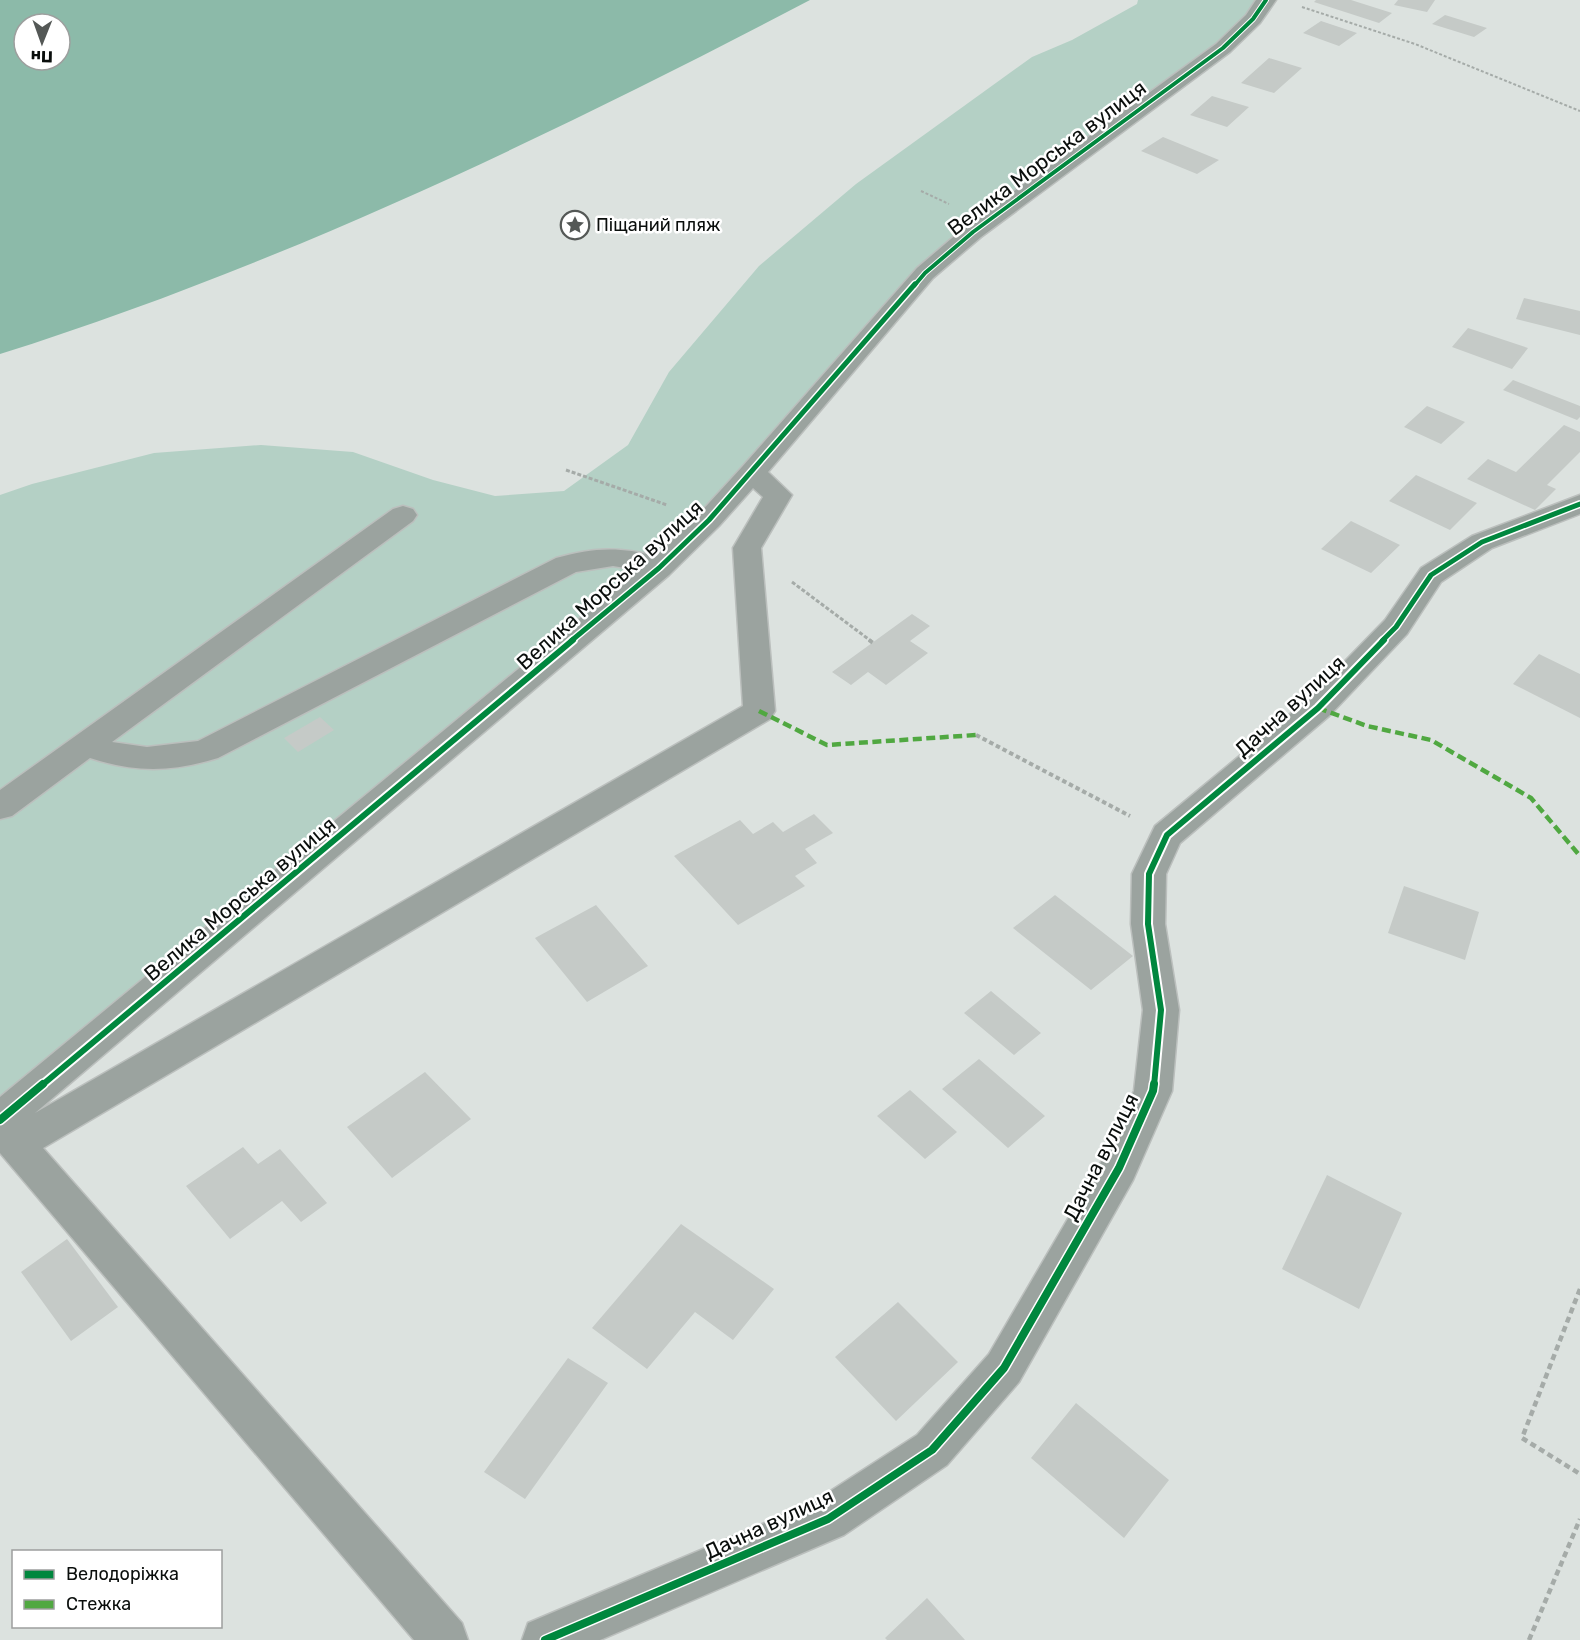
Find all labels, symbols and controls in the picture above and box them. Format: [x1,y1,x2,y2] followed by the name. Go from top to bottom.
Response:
[12,12,72,72] north arrow
[31,47,53,66] text: Пн
[943,75,1151,240] street label: Велика Морська вулиця
[559,209,591,241] place icon: Піщаний пляж
[596,214,720,236] place label: Піщаний пляж
[511,494,708,675] street label: Велика Морська вулиця
[1229,650,1350,762] street label: Дачна вулиця
[139,811,340,986] street label: Велика Морська вулиця
[1058,1089,1143,1225] street label: Дачна вулиця
[700,1483,837,1564] street label: Дачна вулиця
[12,1550,222,1628] legend
[66,1563,179,1585] text: Велодоріжка
[66,1593,131,1615] text: Стежка

